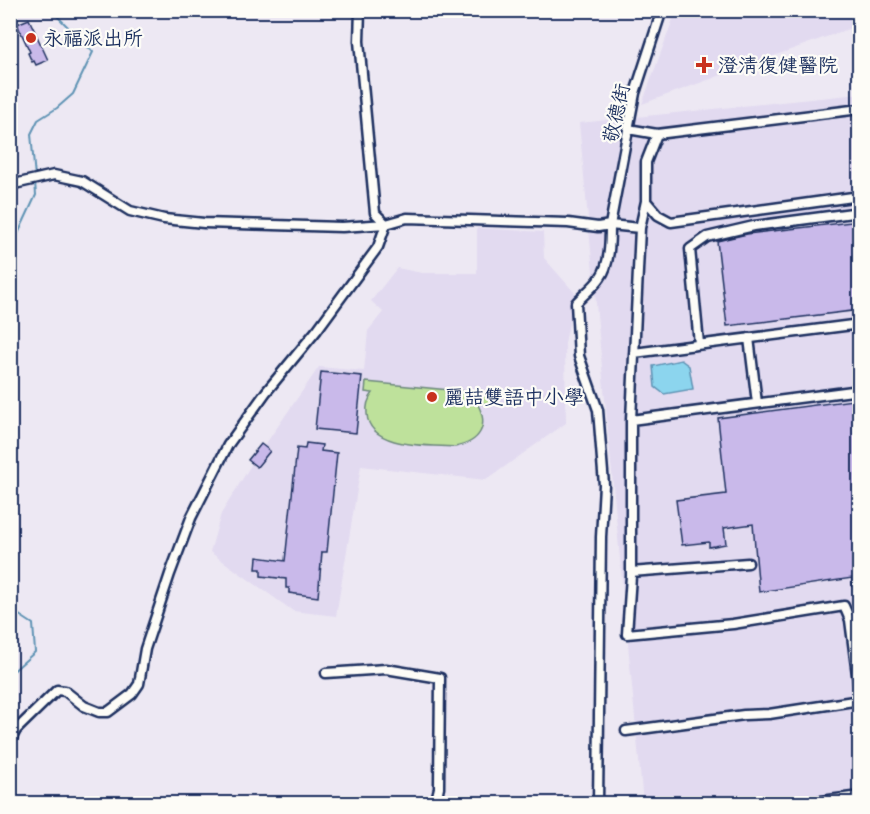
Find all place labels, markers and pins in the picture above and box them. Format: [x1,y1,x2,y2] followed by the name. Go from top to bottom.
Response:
[43,24,143,56] place label: 永福派出所
[24,31,38,45] marker: 永福派出所
[718,51,838,83] place label: 澄清復健醫院
[695,56,713,74] marker: 澄清復健醫院
[444,383,584,415] place label: 麗喆雙語中小學
[425,390,439,404] marker: 麗喆雙語中小學

